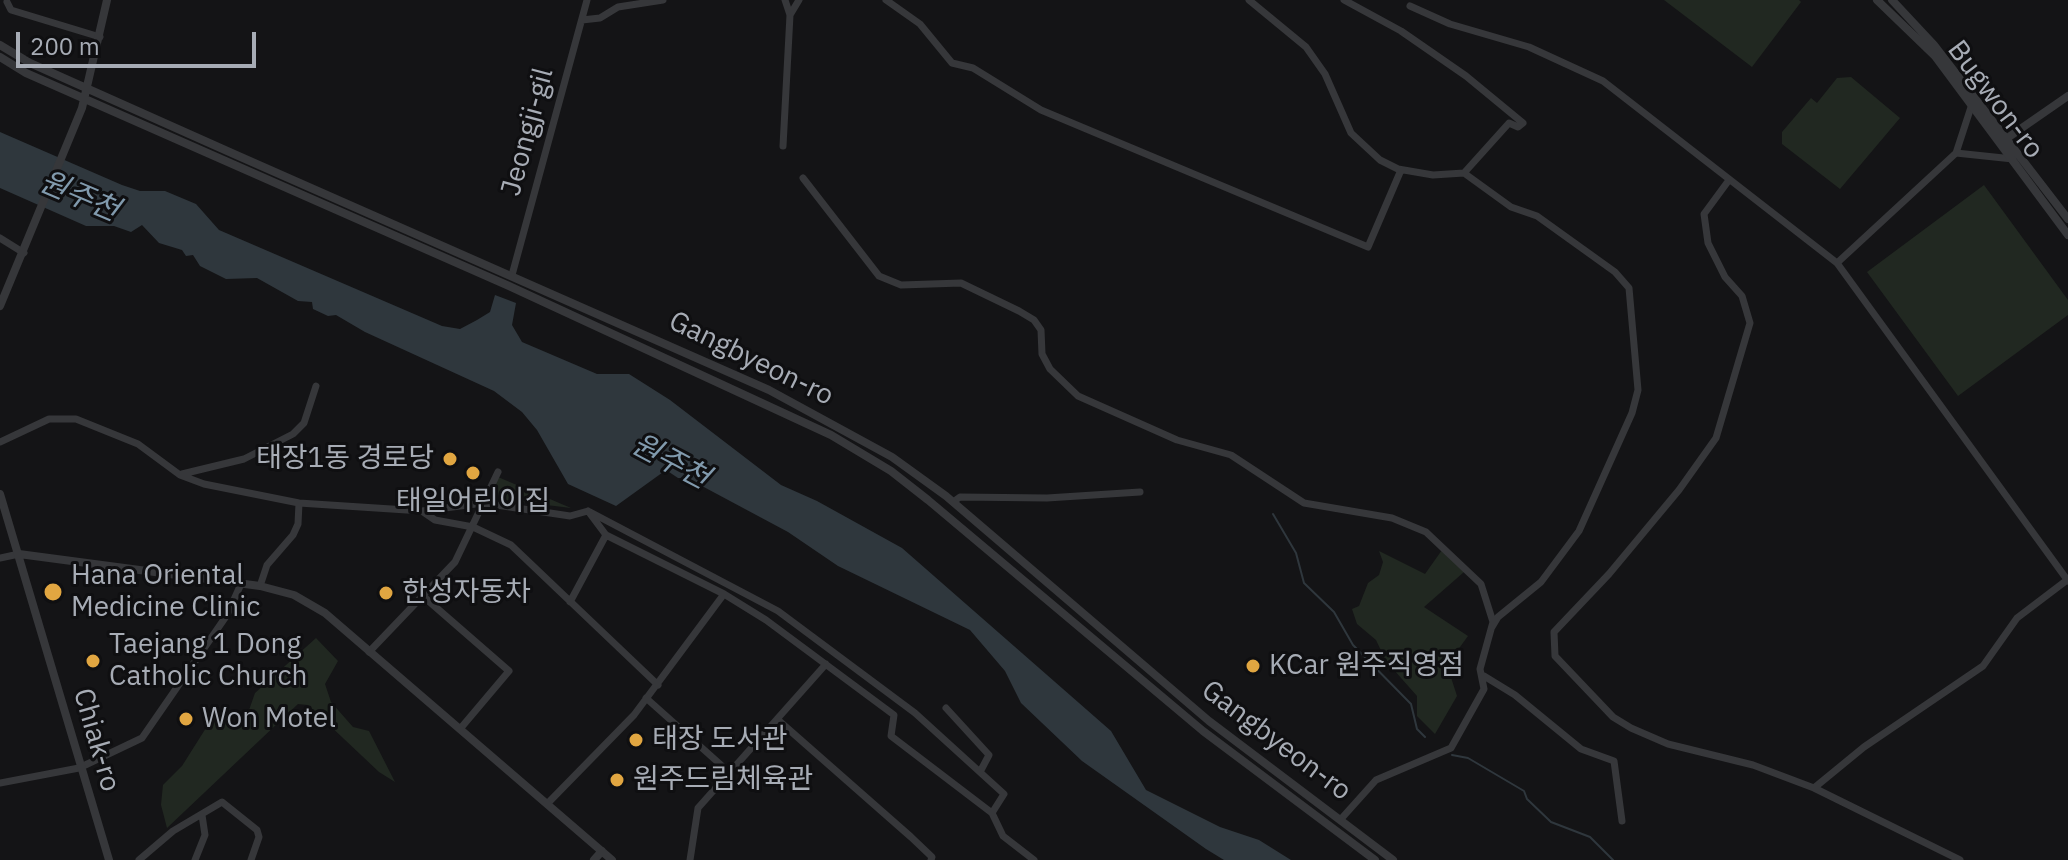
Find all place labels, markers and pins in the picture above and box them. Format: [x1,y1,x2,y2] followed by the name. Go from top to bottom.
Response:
[256,442,434,476] place label: 태장1동 경로당
[441,450,459,468] marker: 태장1동 경로당
[464,464,482,482] marker: 태일어린이집
[396,485,550,519] place label: 태일어린이집
[71,559,260,625] place label: Hana Oriental Medicine Clinic
[402,576,531,610] place label: 한성자동차
[42,581,64,603] marker: Hana Oriental Medicine Clinic
[377,584,395,602] marker: 한성자동차
[109,628,307,694] place label: Taejang 1 Dong Catholic Church
[1269,649,1464,683] place label: KCar 원주직영점
[84,652,102,670] marker: Taejang 1 Dong Catholic Church
[1244,657,1262,675] marker: KCar 원주직영점
[202,702,336,736] place label: Won Motel
[177,710,195,728] marker: Won Motel
[652,723,787,757] place label: 태장 도서관
[627,731,645,749] marker: 태장 도서관
[633,763,813,797] place label: 원주드림체육관
[608,771,626,789] marker: 원주드림체육관

